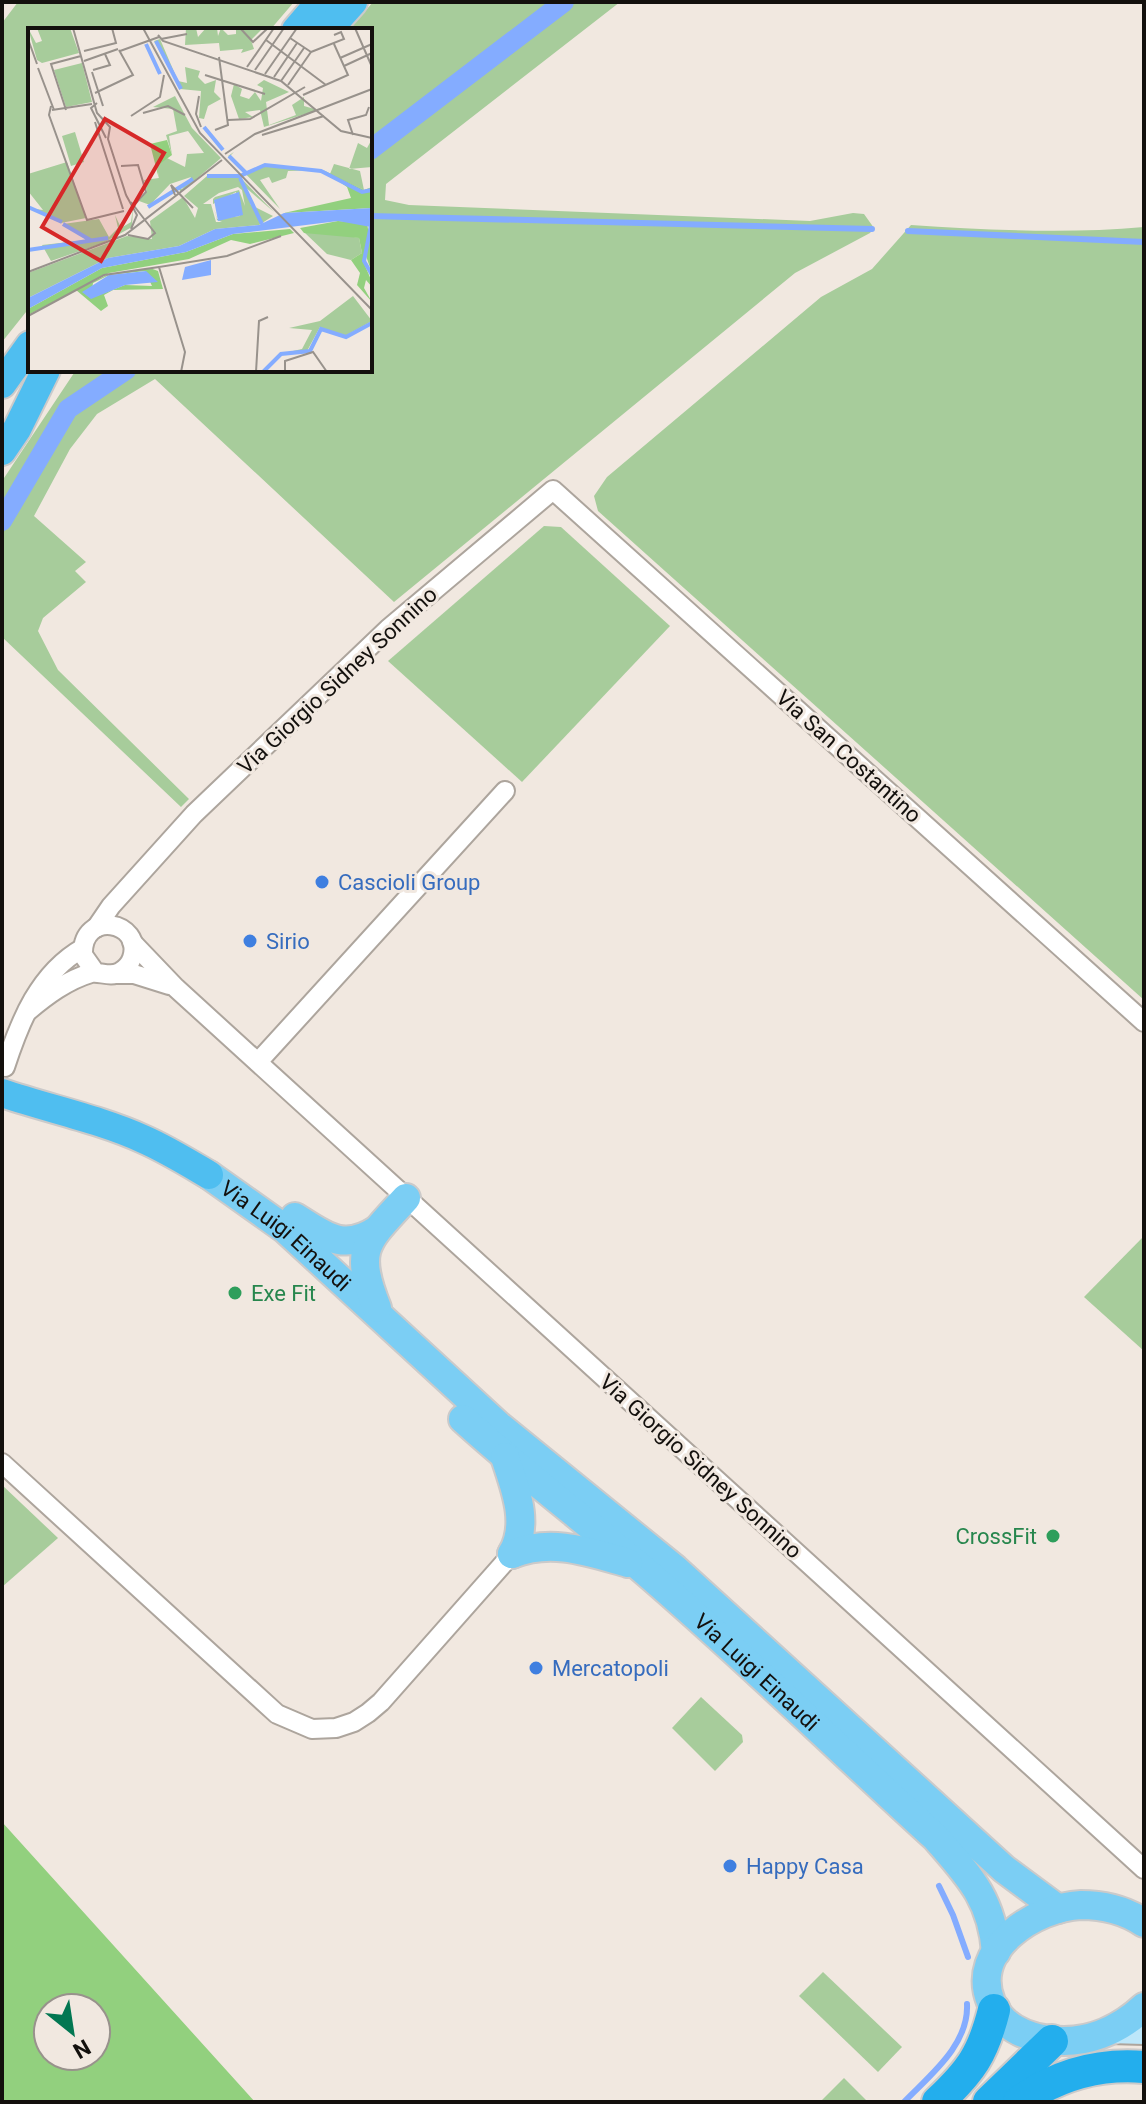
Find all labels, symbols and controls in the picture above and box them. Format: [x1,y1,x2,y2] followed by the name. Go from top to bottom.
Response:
[28,28,372,372] inset map
[233,582,442,779] street label: Via Giorgio Sidney Sonnino
[771,685,926,828] street label: Via San Costantino
[338,870,480,895] place label: Cascioli Group
[313,873,331,891] marker: Cascioli Group
[266,929,310,954] place label: Sirio
[241,932,259,950] marker: Sirio
[216,1175,356,1296] street label: Via Luigi Einaudi
[251,1281,316,1306] place label: Exe Fit
[226,1284,244,1302] marker: Exe Fit
[595,1369,807,1564] street label: Via Giorgio Sidney Sonnino
[955,1524,1037,1549] place label: CrossFit
[1044,1527,1062,1545] marker: CrossFit
[689,1609,824,1736] street label: Via Luigi Einaudi
[552,1656,669,1681] place label: Mercatopoli
[527,1659,545,1677] marker: Mercatopoli
[746,1854,864,1879] place label: Happy Casa
[721,1857,739,1875] marker: Happy Casa
[32,1992,112,2072] north arrow
[69,2034,95,2064] text: N

